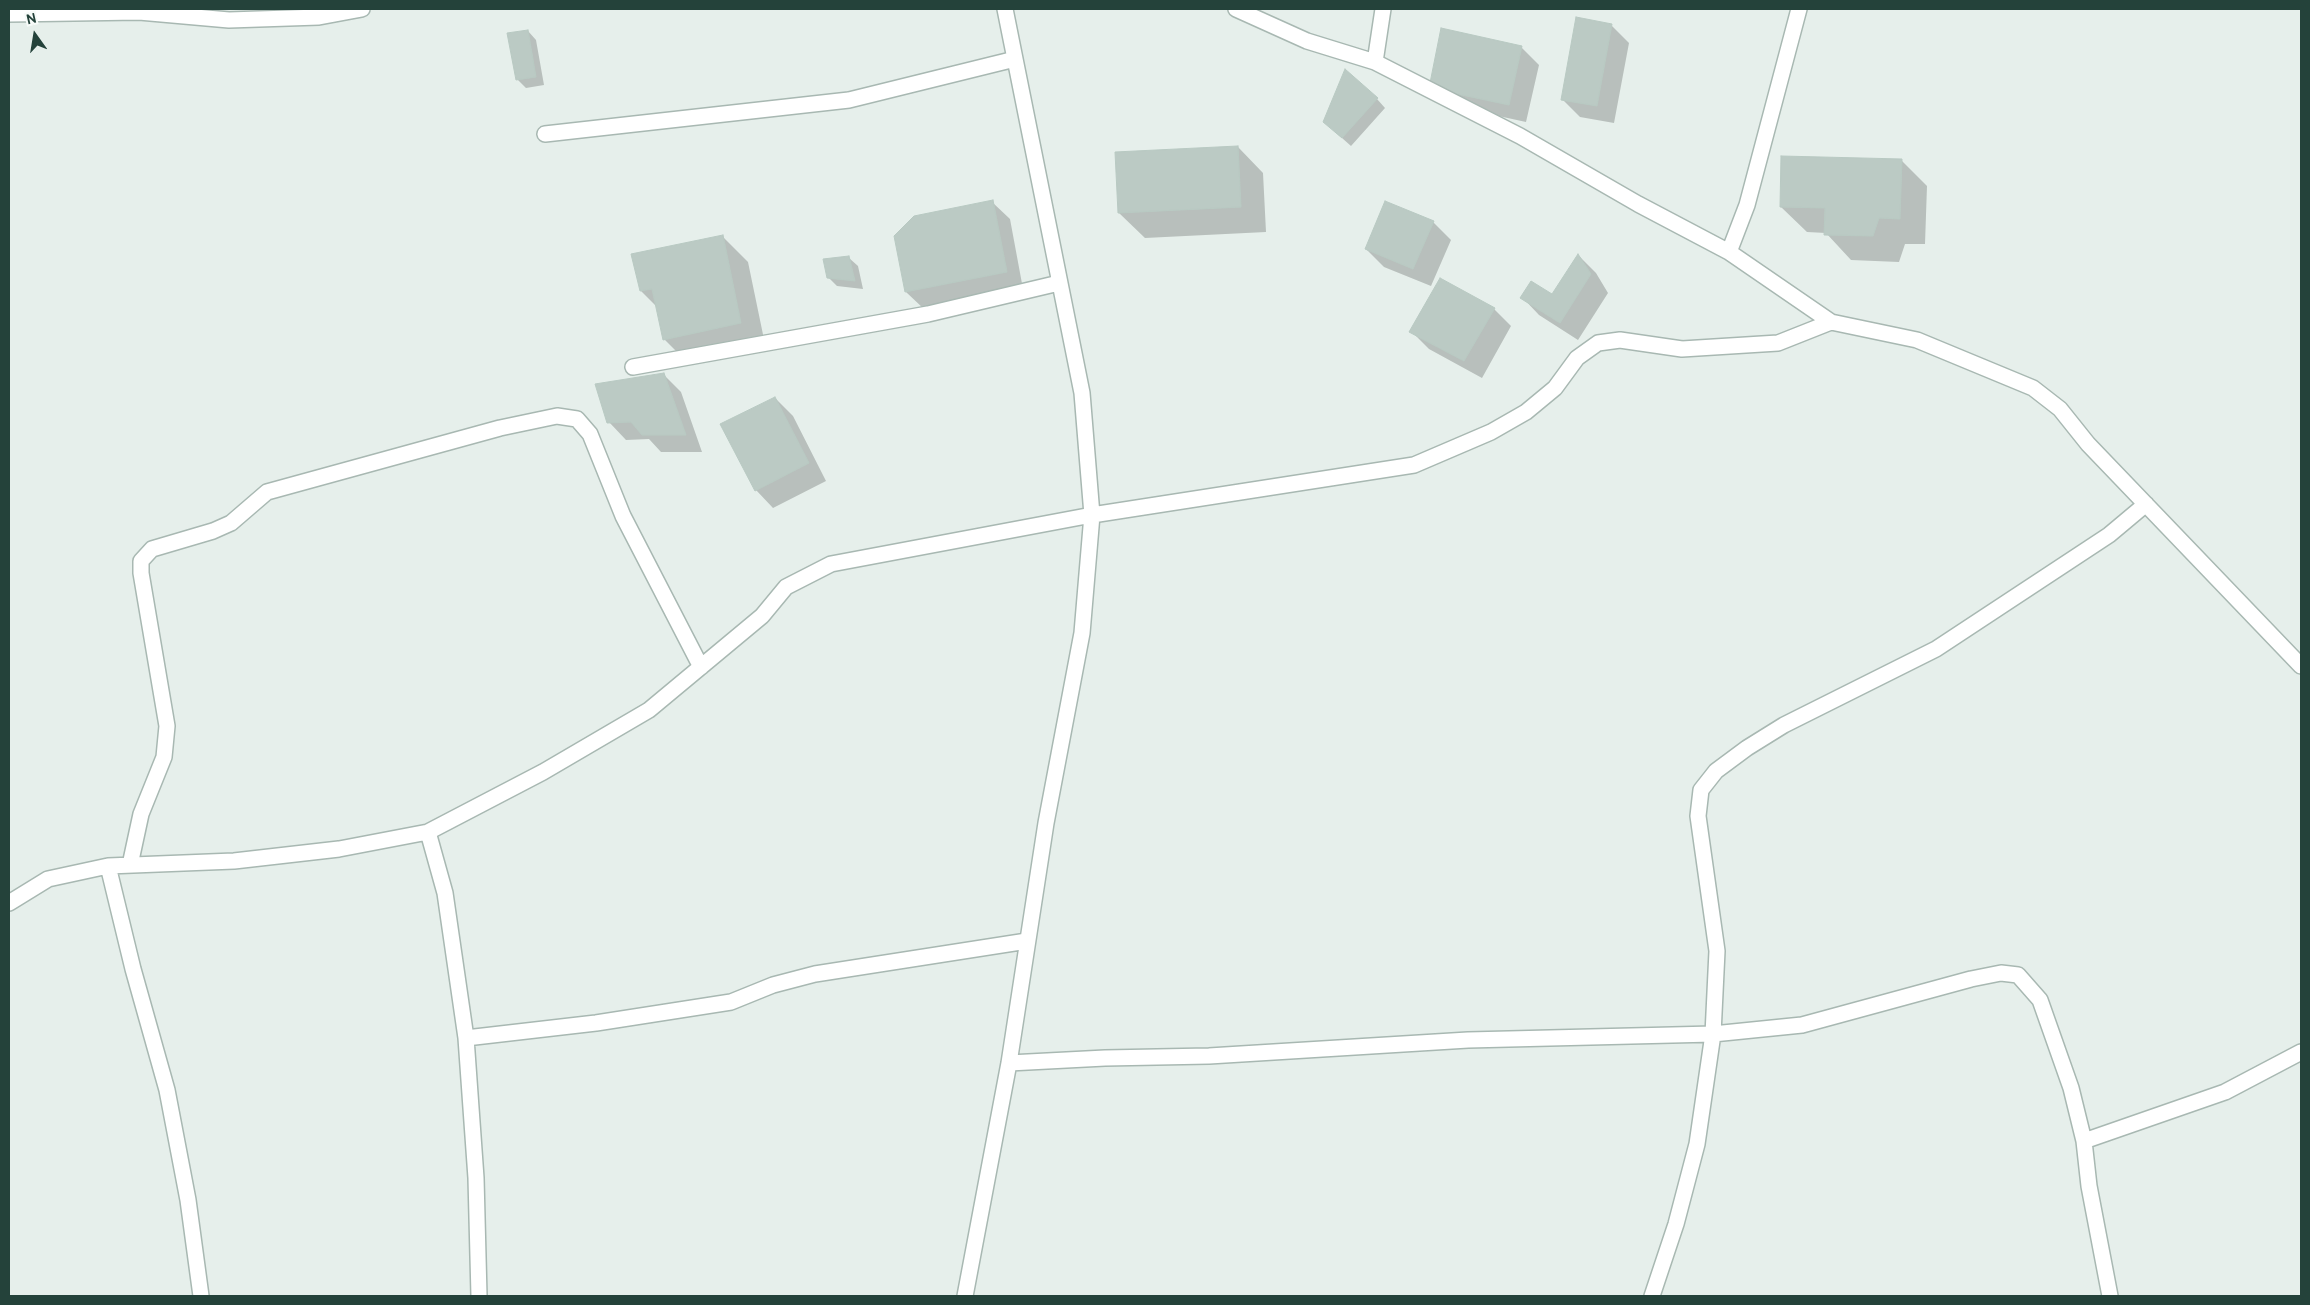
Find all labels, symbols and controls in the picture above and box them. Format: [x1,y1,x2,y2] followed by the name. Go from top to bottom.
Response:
[10,10,60,60] north arrow
[25,10,38,29] text: N

